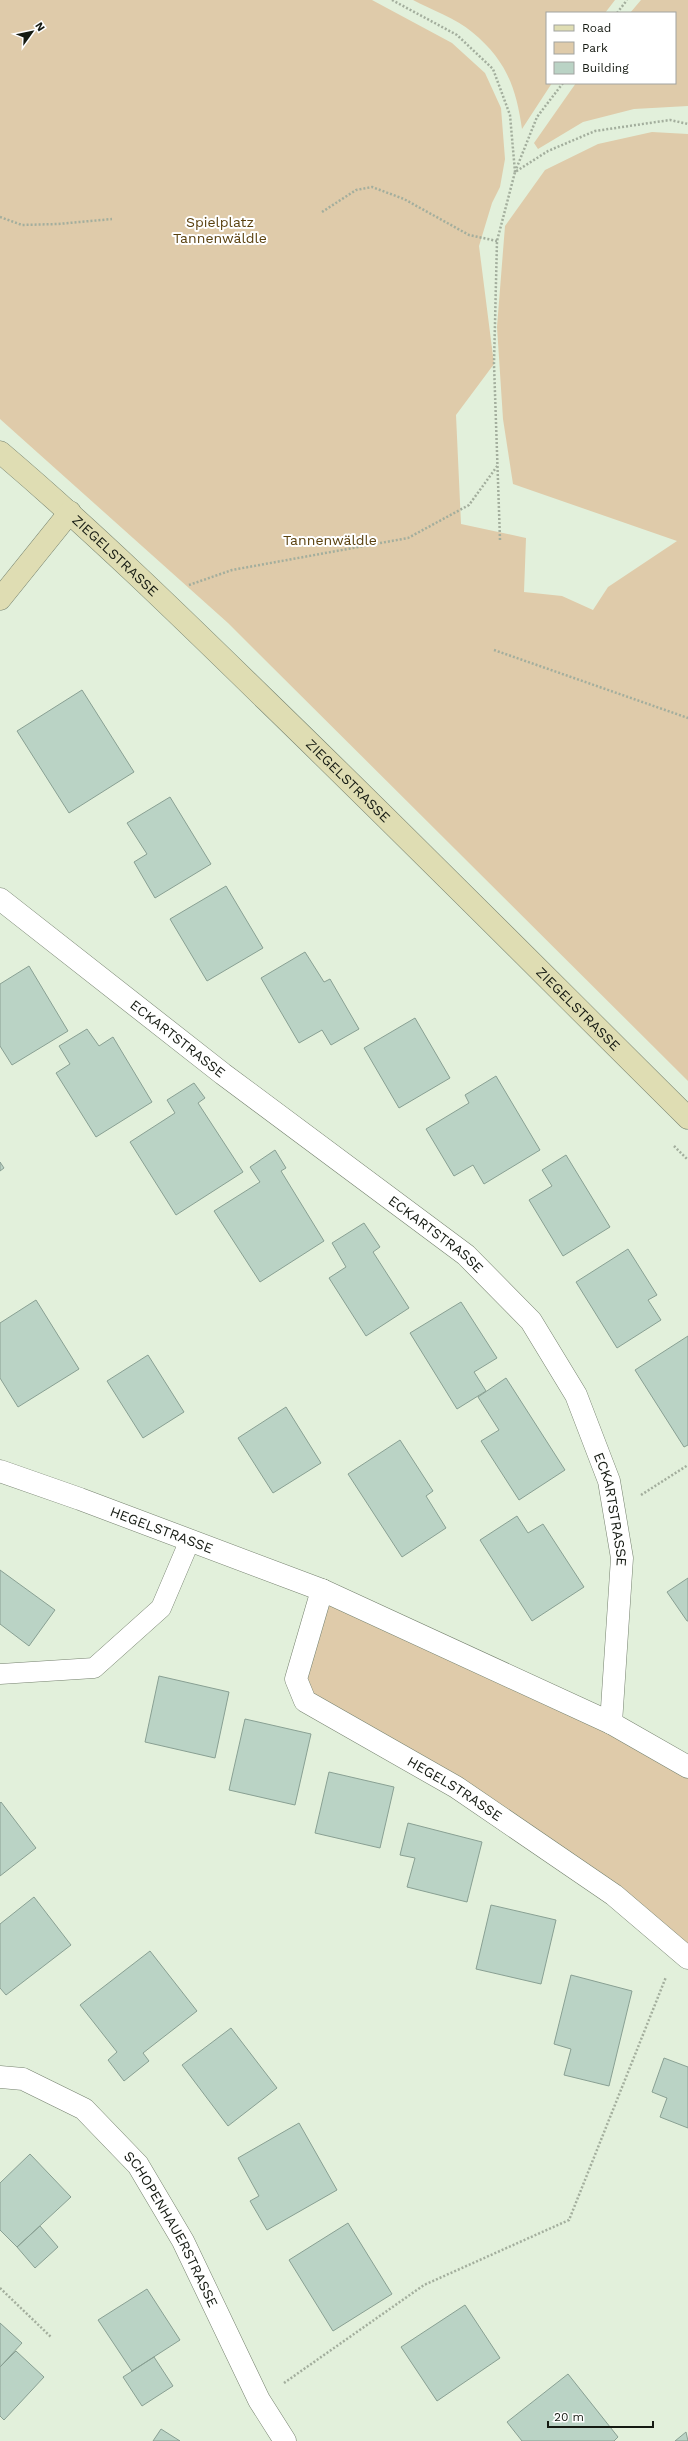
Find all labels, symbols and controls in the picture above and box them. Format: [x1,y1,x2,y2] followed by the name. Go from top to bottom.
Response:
[12,12,52,52] north arrow
[546,12,676,84] legend
[32,20,48,34] text: N
[582,21,611,35] text: Road
[582,41,608,55] text: Park
[582,61,629,75] text: Building
[173,214,267,246] park label: Spielplatz Tannenwäldle
[69,512,162,599] street label: ZIEGELSTRASSE
[283,532,377,548] park label: Tannenwäldle
[303,736,394,825] street label: ZIEGELSTRASSE
[533,964,624,1054] street label: ZIEGELSTRASSE
[127,996,229,1081] street label: ECKARTSTRASSE
[385,1192,487,1276] street label: ECKARTSTRASSE
[591,1450,630,1567] street label: ECKARTSTRASSE
[108,1503,215,1556] street label: HEGELSTRASSE
[405,1753,505,1824] street label: HEGELSTRASSE
[121,2148,221,2310] street label: SCHOPENHAUERSTRASSE
[548,2403,653,2429] scale bar
[554,2410,584,2424] text: 20 m

